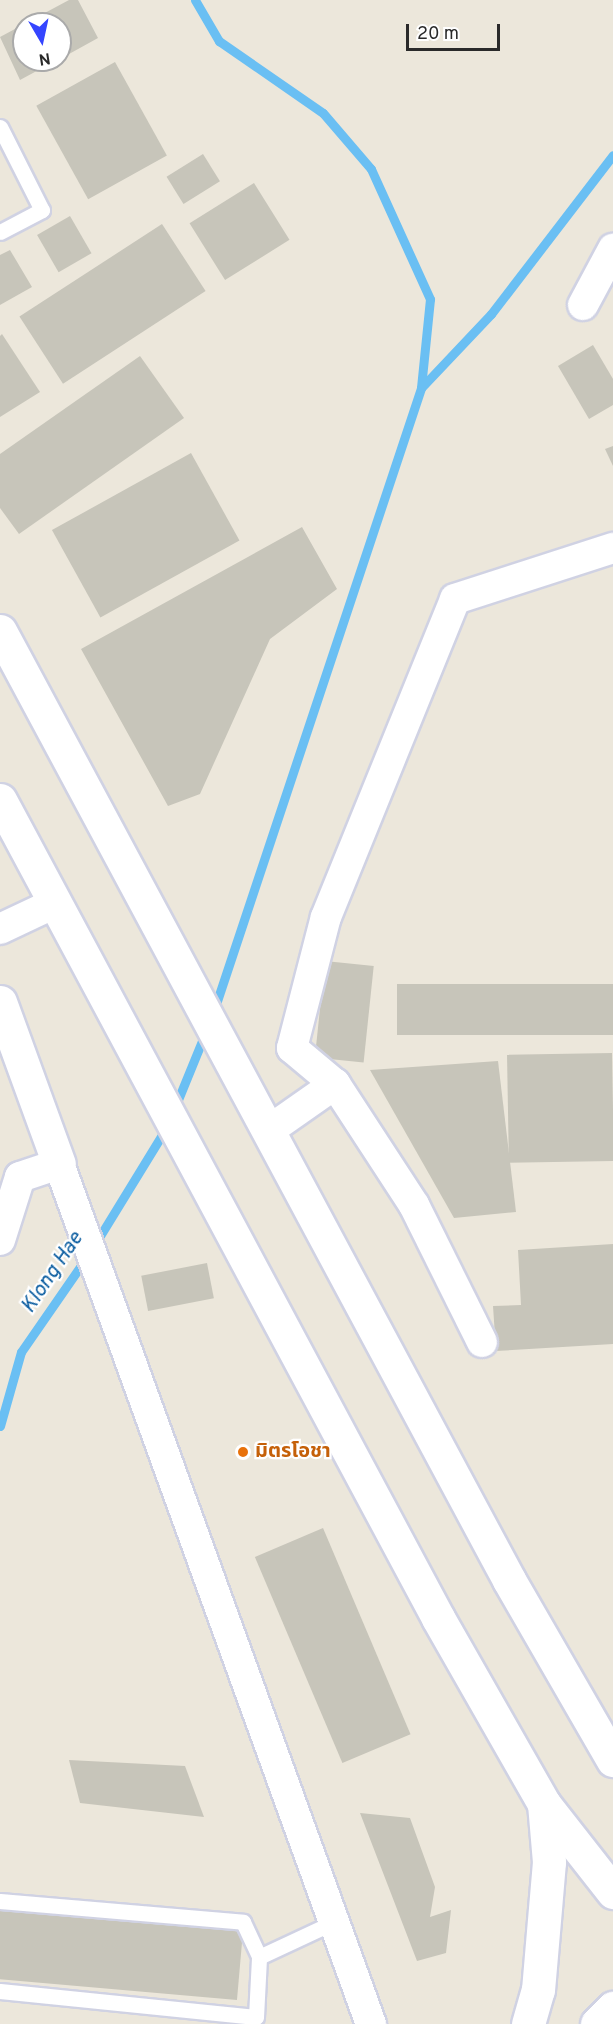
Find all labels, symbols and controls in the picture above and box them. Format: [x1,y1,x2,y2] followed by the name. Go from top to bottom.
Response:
[12,12,72,72] north arrow
[409,12,504,50] scale bar
[417,23,459,46] text: 20 m
[37,47,52,69] text: N
[17,1228,89,1318] water label: Klong Hae
[255,1440,331,1464] place label: มิตรโอชา
[236,1445,250,1459] marker: มิตรโอชา

